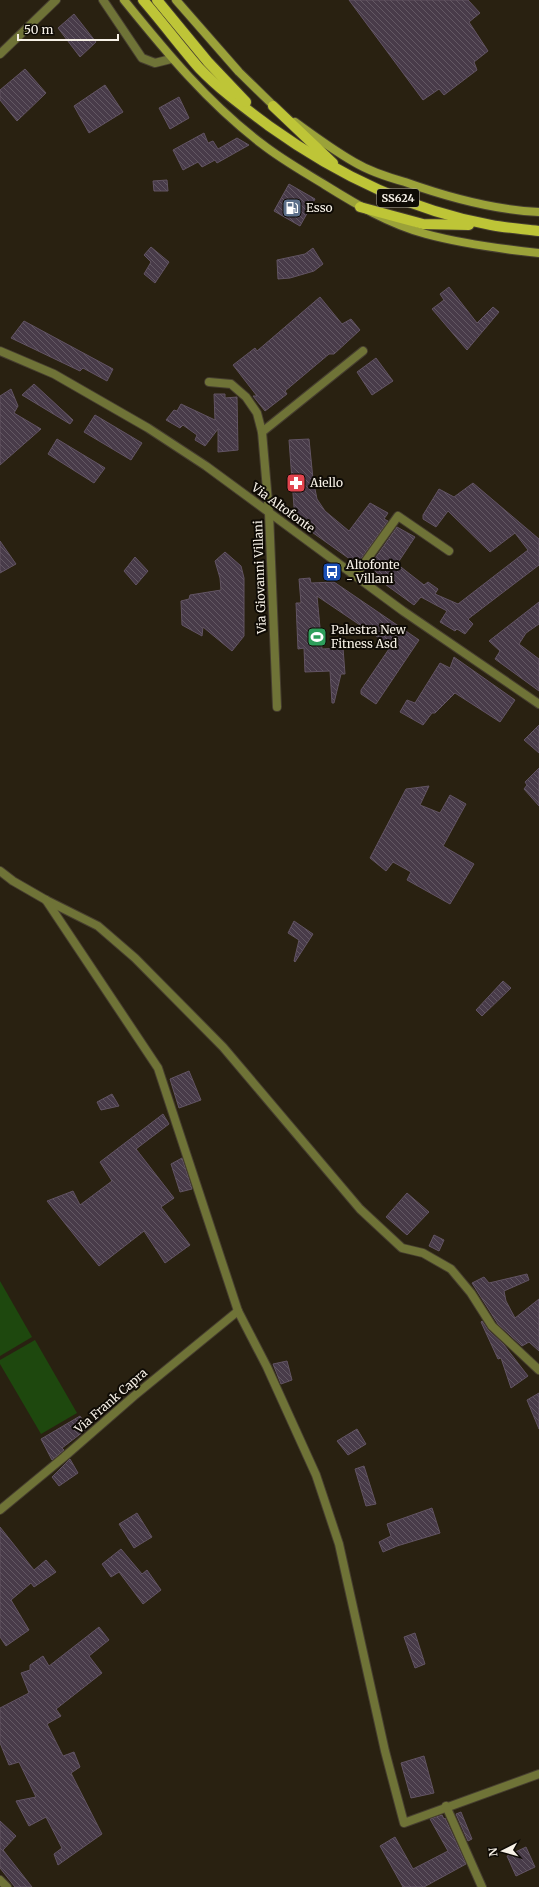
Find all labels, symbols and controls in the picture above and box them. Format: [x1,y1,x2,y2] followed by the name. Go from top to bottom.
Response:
[18,16,118,42] scale bar
[24,22,53,37] text: 50 m
[377,189,419,207] road number: SS624
[281,197,303,219] fuel station icon: Esso
[306,200,333,215] place label: Esso
[285,472,307,494] pharmacy icon: Aiello
[309,475,343,490] place label: Aiello
[248,479,318,536] street label: Via Altofonte
[250,520,269,635] street label: Via Giovanni Villani
[345,557,399,586] place label: Altofonte - Villani
[321,561,343,583] bus stop icon: Altofonte - Villani
[331,622,407,651] place label: Palestra New Fitness Asd
[306,626,328,648] sports icon: Palestra New Fitness Asd
[70,1365,151,1437] street label: Via Frank Capra
[483,1831,523,1871] north arrow
[486,1847,500,1857] text: N

